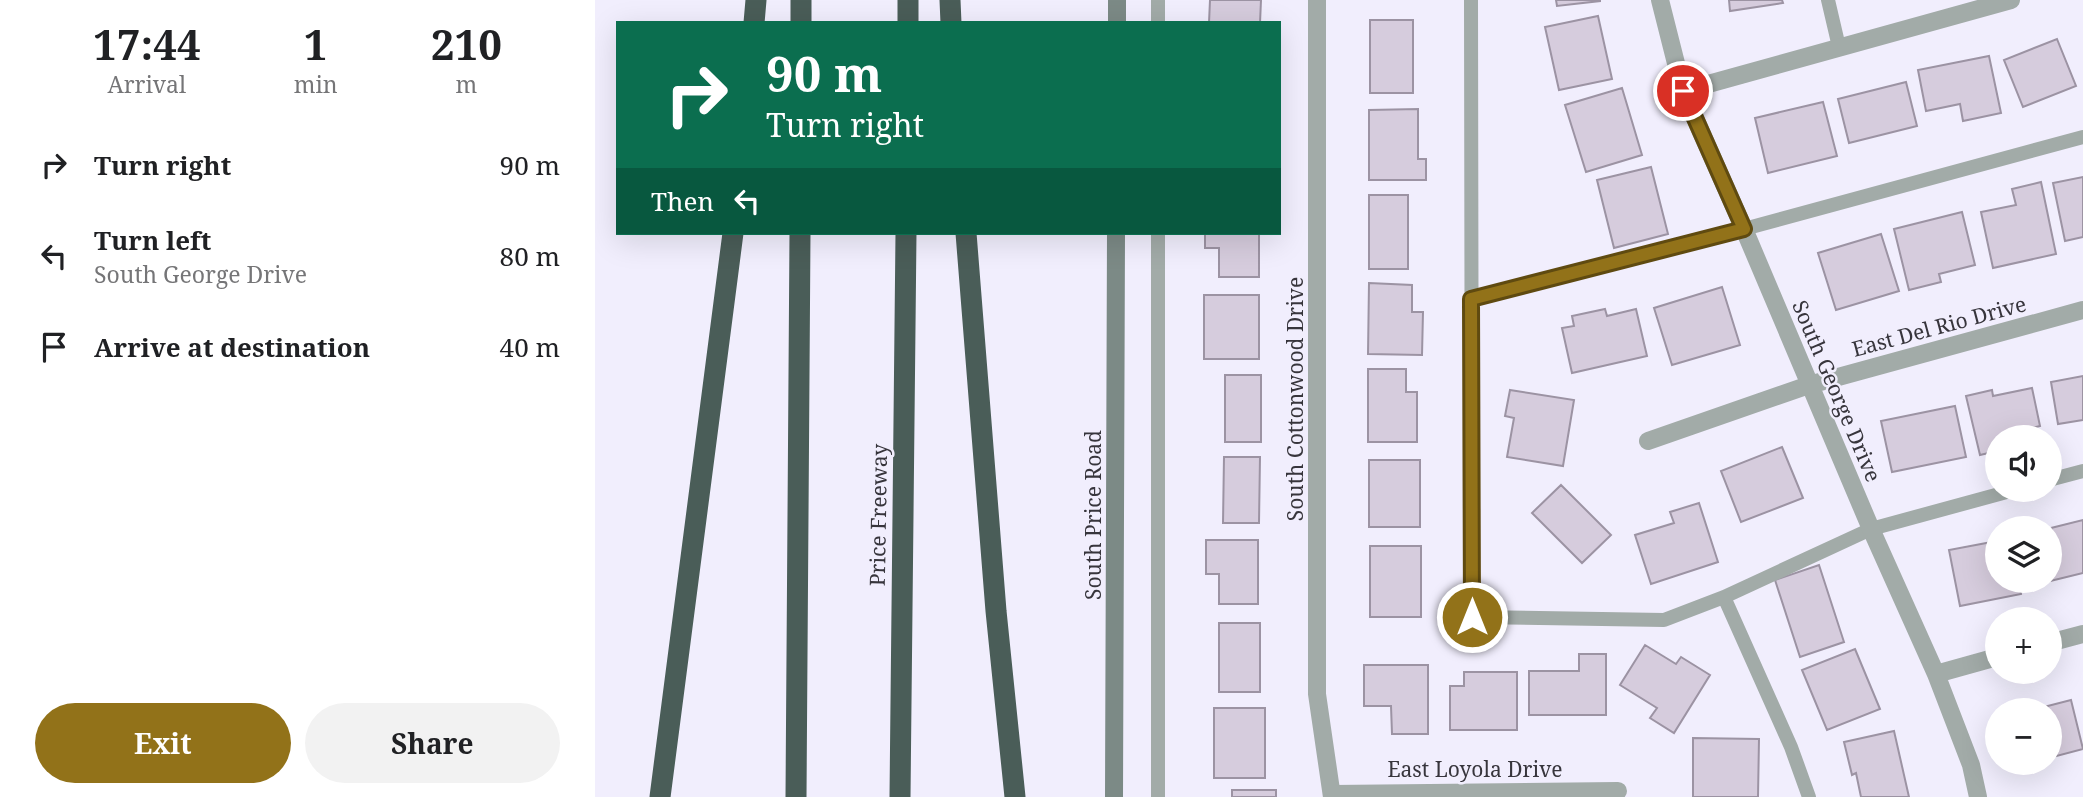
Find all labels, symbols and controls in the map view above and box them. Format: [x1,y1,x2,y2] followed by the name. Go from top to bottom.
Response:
[93,15,201,72] text: 17:44
[304,15,328,72] text: 1
[431,15,502,72] text: 210
[766,40,882,106] text: 90 m
[651,49,742,140] icon: right
[1653,61,1713,121] pin
[108,68,186,100] text: Arrival
[294,68,338,100] text: min
[455,68,477,100] text: m
[1664,72,1702,110] icon: arrive
[766,103,924,146] text: Turn right
[35,146,73,184] icon: right
[94,147,231,183] text: Turn right
[500,147,560,183] text: 90 m
[728,182,766,220] icon: left
[651,183,714,219] text: Then
[94,222,211,258] text: Turn left
[35,237,73,275] icon: left
[500,238,560,274] text: 80 m
[94,258,307,290] text: South George Drive
[1281,277,1309,521] street label: South Cottonwood Drive
[1849,289,2029,363] street label: East Del Rio Drive
[1786,296,1888,486] street label: South George Drive
[35,328,73,366] icon: arrive
[94,329,370,365] text: Arrive at destination
[500,329,560,365] text: 40 m
[1985,425,2062,775] map controls
[1985,425,2062,502] button: sound
[1079,430,1107,600] street label: South Price Road
[863,443,893,586] street label: Price Freeway
[1985,516,2062,593] button: layers
[1435,580,1509,654] position arrow
[1985,607,2062,684] button: +
[1985,698,2062,775] button: −
[35,703,291,783] button: Exit
[305,703,560,783] button: Share
[1387,755,1563,783] street label: East Loyola Drive

